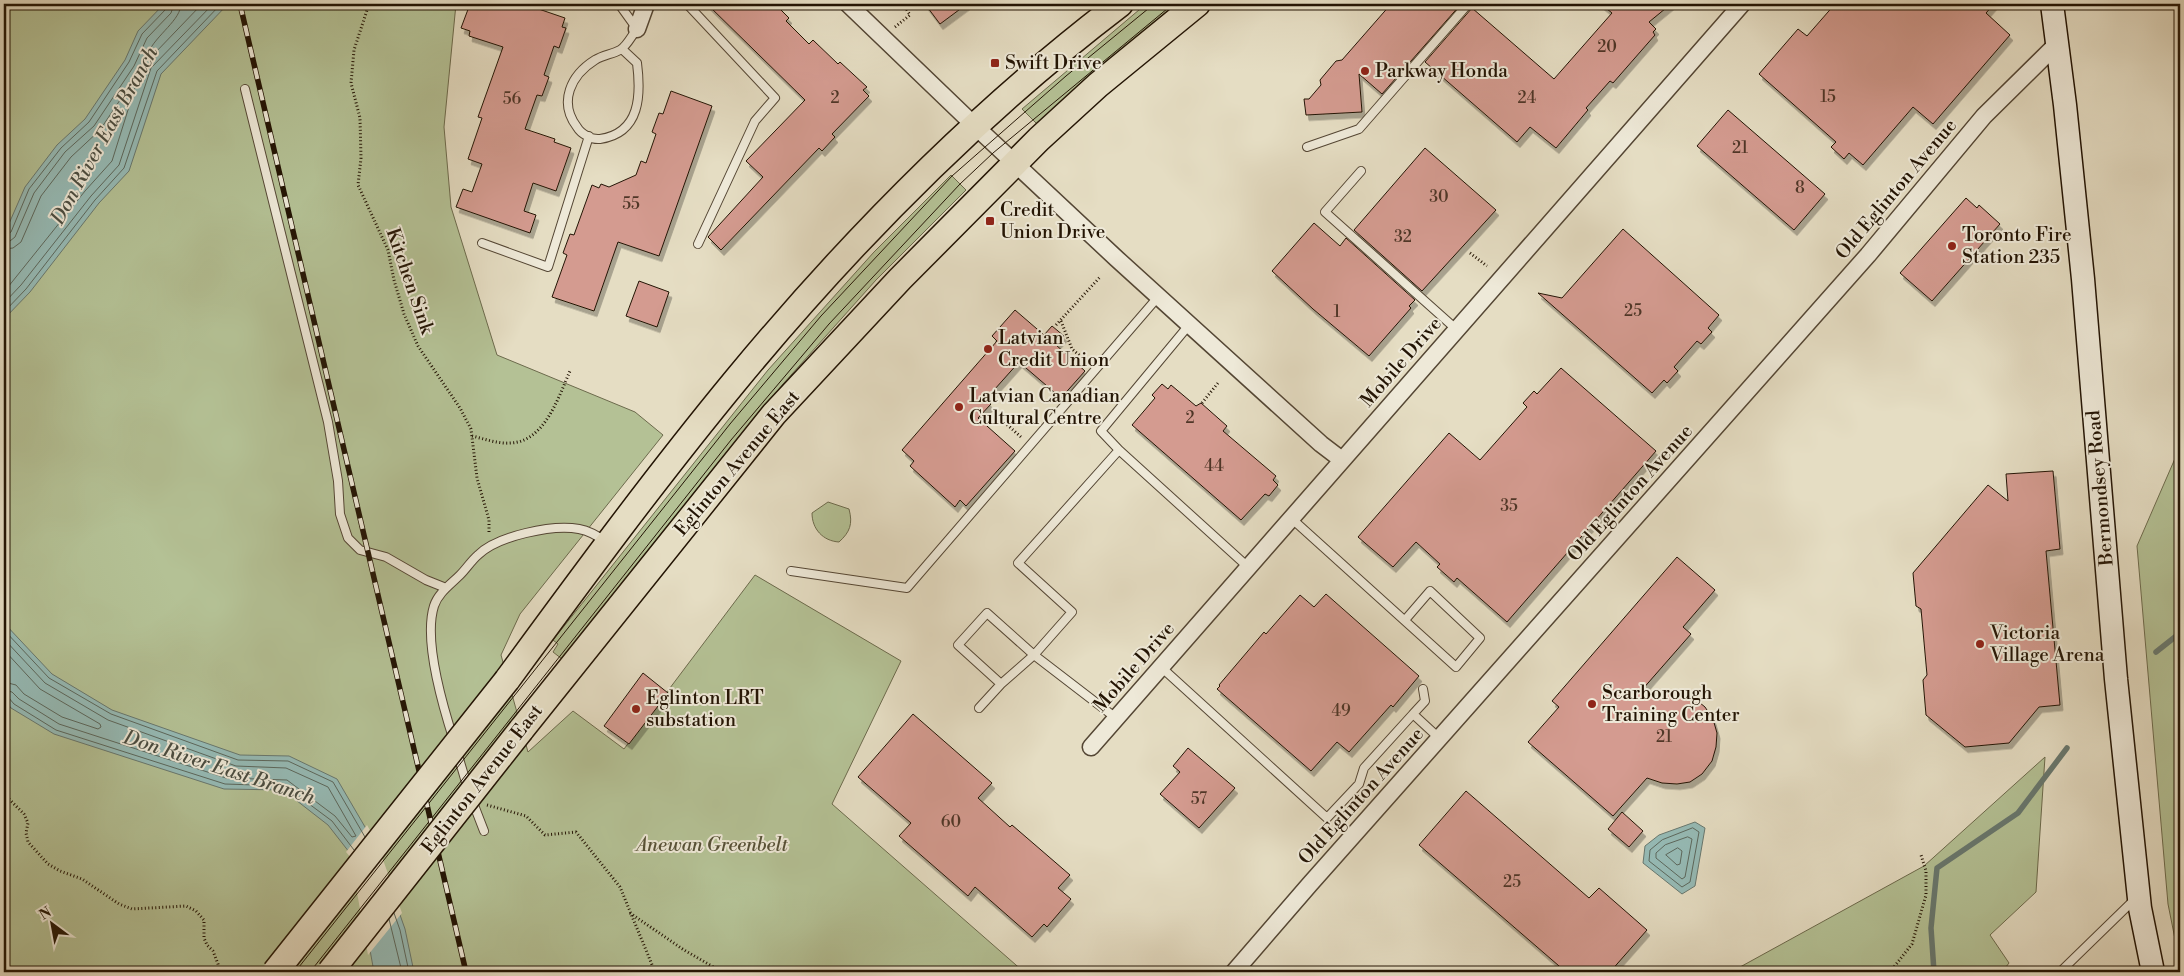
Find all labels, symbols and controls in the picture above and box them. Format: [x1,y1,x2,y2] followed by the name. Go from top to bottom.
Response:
[1597,37,1617,57] house number: 20
[45,42,165,230] water label: Don River East Branch
[1005,51,1102,75] place label: Swift Drive
[989,57,1001,69] marker: Swift Drive
[1375,59,1508,83] place label: Parkway Honda
[1359,65,1371,77] marker: Parkway Honda
[1820,87,1836,107] house number: 15
[830,88,840,108] house number: 2
[1518,88,1537,108] house number: 24
[503,89,522,109] house number: 56
[1830,114,1962,264] street label: Old Eglinton Avenue
[1732,138,1748,158] house number: 21
[1795,178,1805,198] house number: 8
[1429,187,1449,207] house number: 30
[622,194,640,214] house number: 55
[1000,198,1105,244] place label: Credit Union Drive
[984,215,996,227] marker: Credit Union Drive
[1962,223,2072,269] place label: Toronto Fire Station 235
[381,225,440,338] street label: Kitchen Sink
[1394,227,1412,247] house number: 32
[1946,240,1958,252] marker: Toronto Fire Station 235
[1624,301,1642,321] house number: 25
[1334,302,1341,322] house number: 1
[1355,312,1447,412] street label: Mobile Drive
[998,326,1109,372] place label: Latvian Credit Union
[982,343,994,355] marker: Latvian Credit Union
[969,384,1120,430] place label: Latvian Canadian Cultural Centre
[669,385,805,541] street label: Eglinton Avenue East
[953,401,965,413] marker: Latvian Canadian Cultural Centre
[1185,408,1195,428] house number: 2
[2081,409,2119,568] street label: Bermondsey Road
[1562,419,1698,567] street label: Old Eglinton Avenue
[1204,456,1224,476] house number: 44
[1500,496,1518,516] house number: 35
[1088,617,1180,717] street label: Mobile Drive
[1989,621,2105,667] place label: Victoria Village Arena
[1974,638,1986,650] marker: Victoria Village Arena
[1602,681,1740,727] place label: Scarborough Training Center
[646,686,764,732] place label: Eglinton LRT substation
[1586,698,1598,710] marker: Scarborough Training Center
[416,699,548,859] street label: Eglinton Avenue East
[1331,701,1351,721] house number: 49
[630,703,642,715] marker: Eglinton LRT substation
[1293,722,1429,870] street label: Old Eglinton Avenue
[119,725,319,811] water label: Don River East Branch
[1656,727,1672,747] house number: 21
[1191,789,1207,809] house number: 57
[941,812,961,832] house number: 60
[634,833,789,857] park label: Anewan Greenbelt
[1503,872,1521,892] house number: 25
[28,898,78,948] north arrow
[36,903,55,924] text: N

